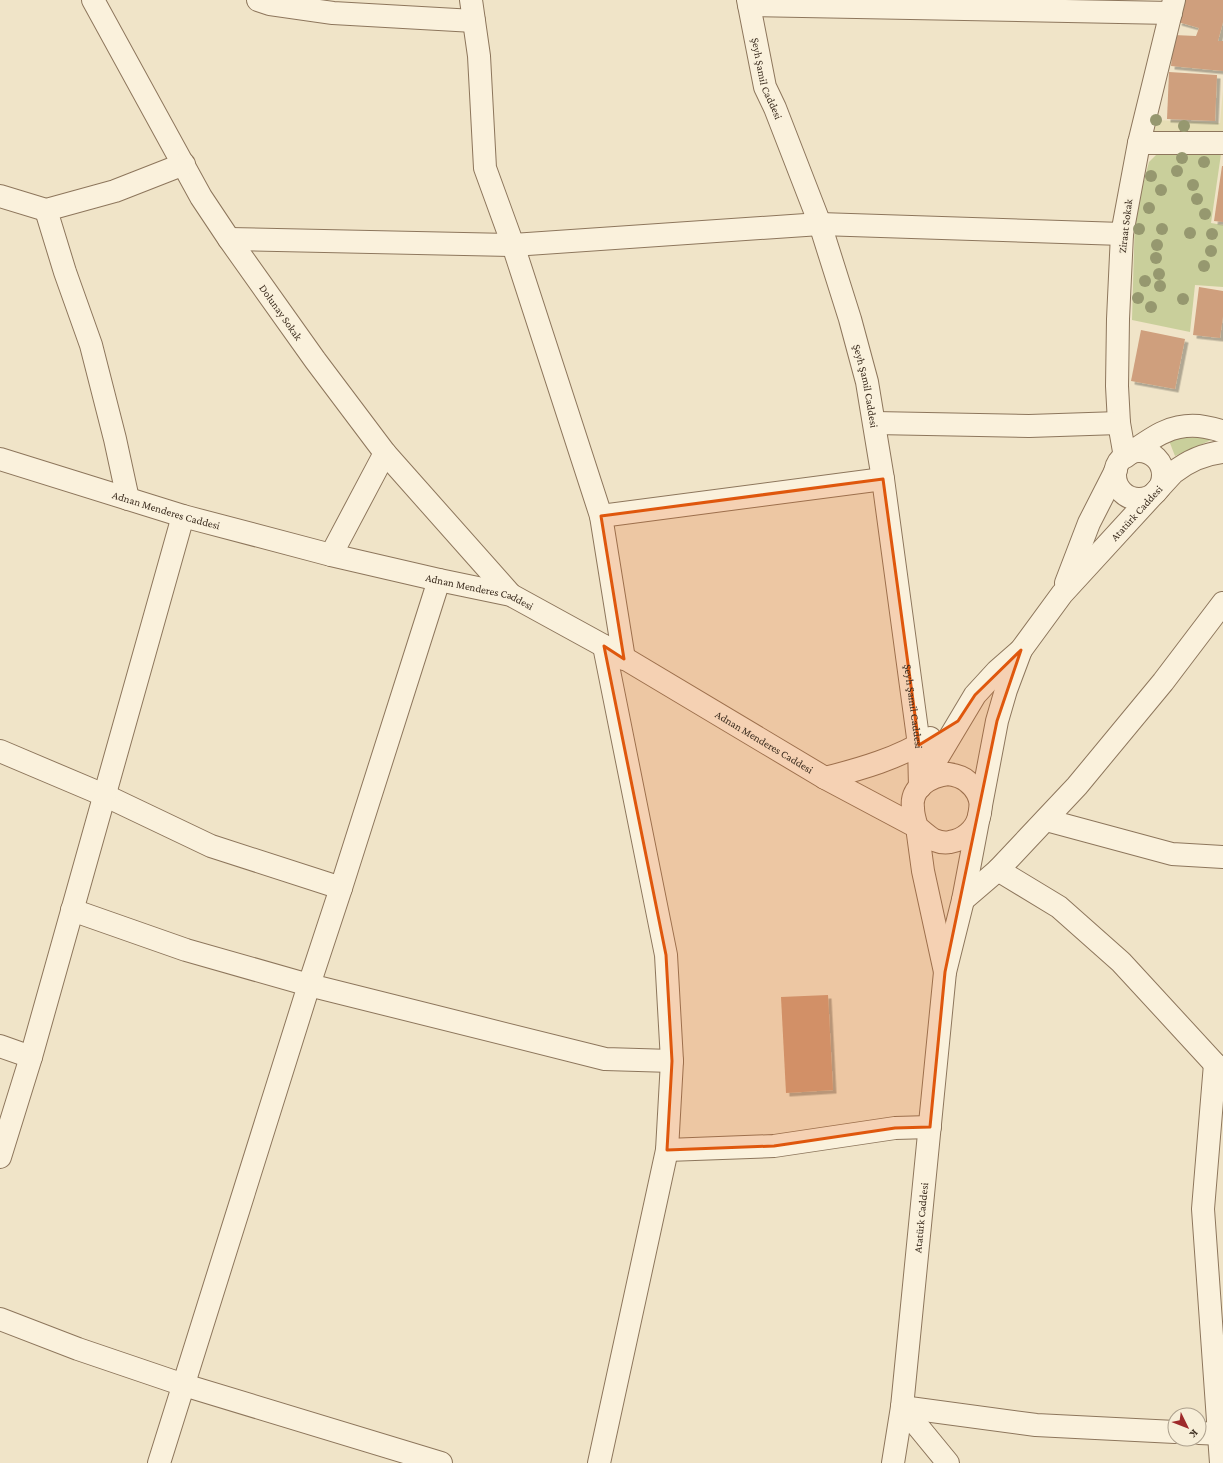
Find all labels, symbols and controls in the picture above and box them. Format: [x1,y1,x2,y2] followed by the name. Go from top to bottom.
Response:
[748,37,785,121] street label: Şeyh Şamil Caddesi
[1116,198,1134,254] street label: Ziraat Sokak
[257,282,305,343] street label: Dolunay Sokak
[850,343,880,429] street label: Şeyh Şamil Caddesi
[1108,483,1165,543] street label: Atatürk Caddesi
[111,488,222,532] street label: Adnan Menderes Caddesi
[425,571,536,612] street label: Adnan Menderes Caddesi
[901,663,925,749] street label: Şeyh Şamil Caddesi
[713,708,816,776] street label: Adnan Menderes Caddesi
[911,1182,930,1253] street label: Atatürk Caddesi
[1167,1407,1207,1447] north arrow
[1187,1427,1201,1441] text: K

